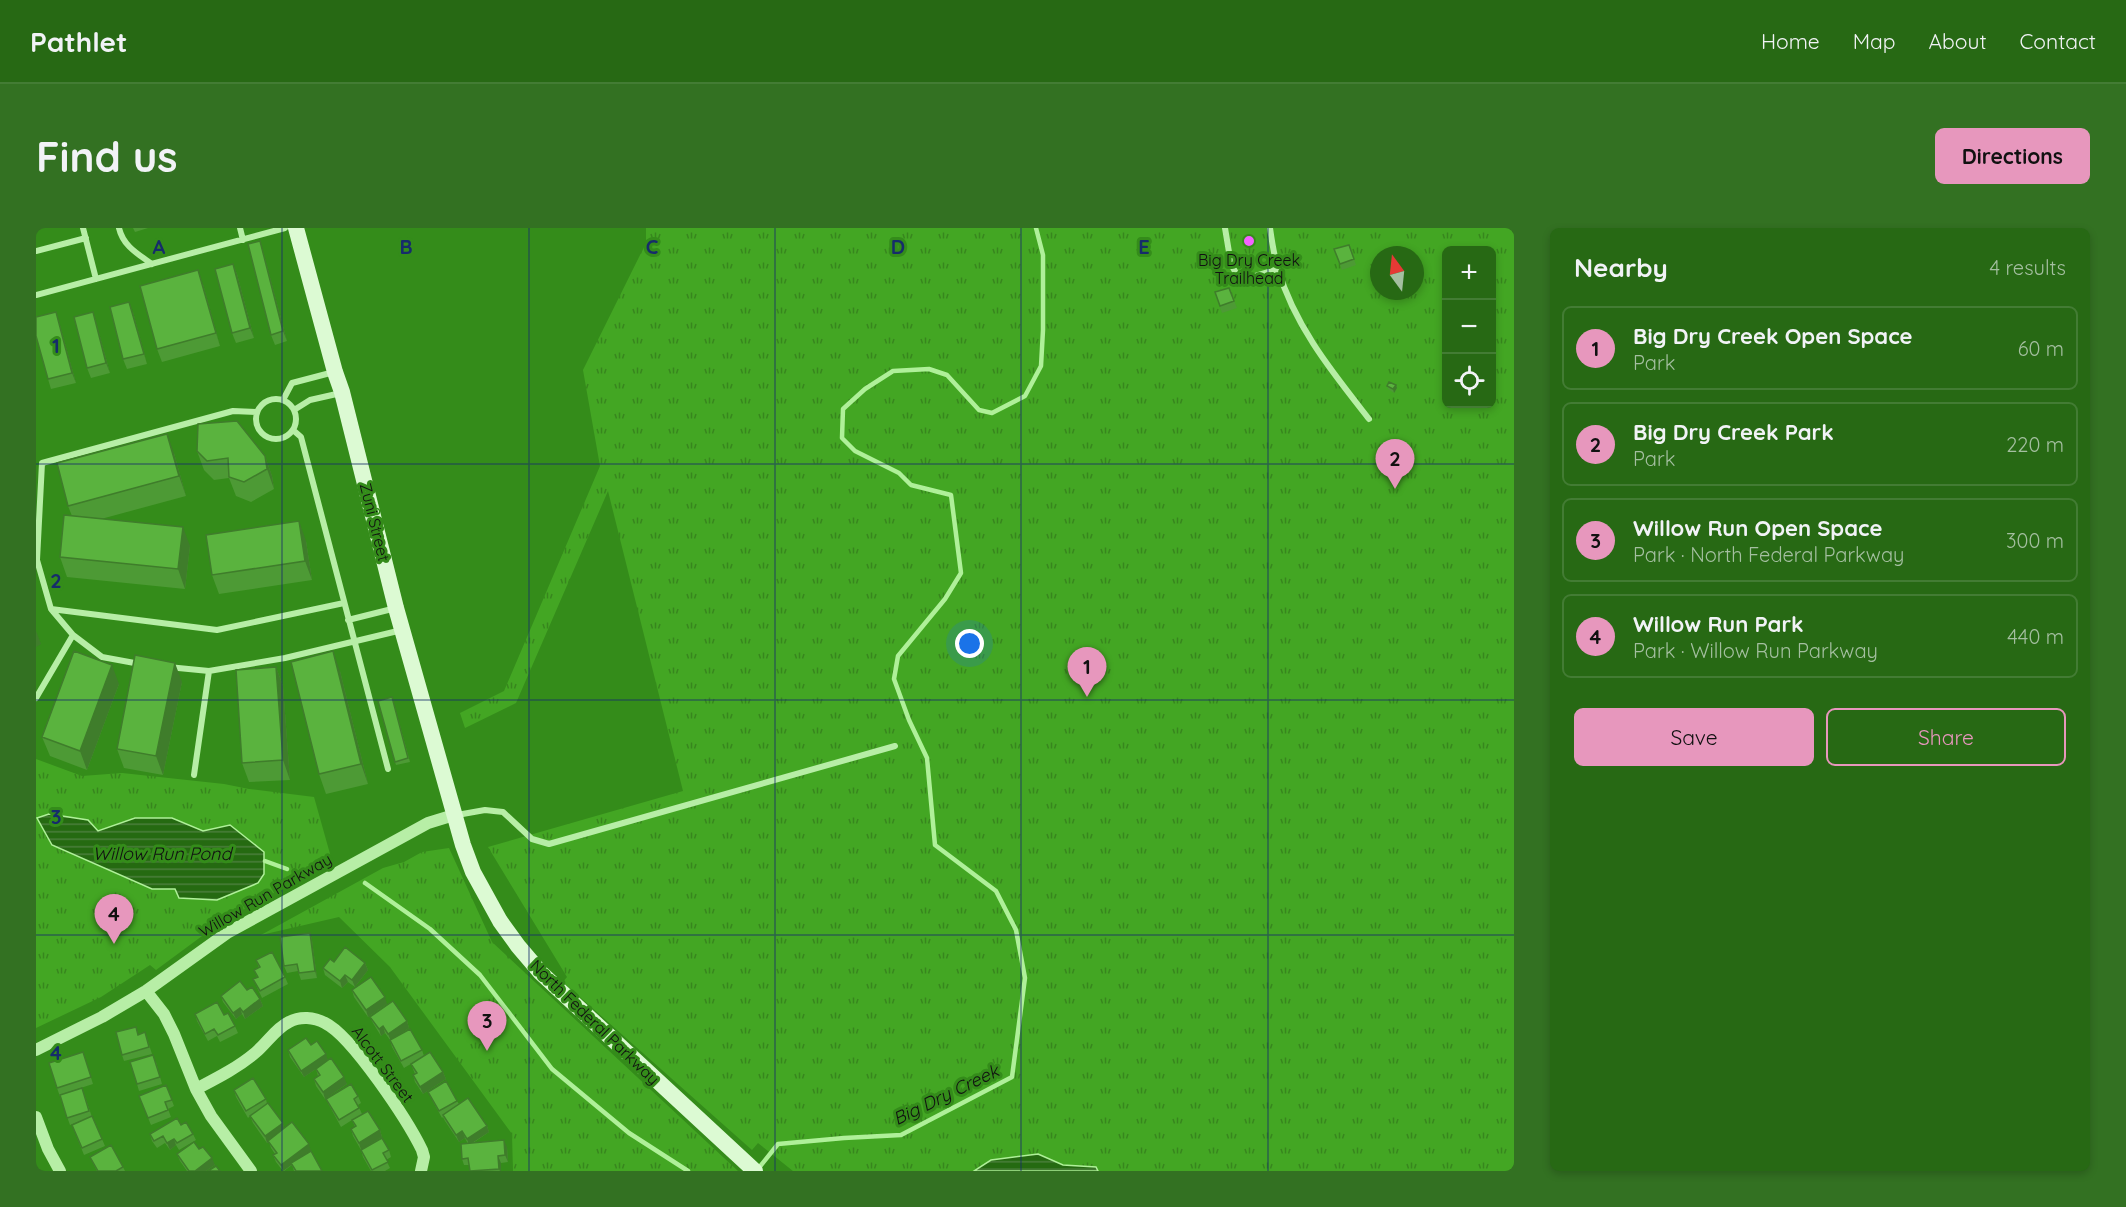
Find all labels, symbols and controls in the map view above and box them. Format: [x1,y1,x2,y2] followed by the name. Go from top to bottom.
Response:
[30,24,127,59] text: Pathlet
[1761,28,1820,54] text: Home
[1853,28,1896,54] text: Map
[1929,28,1987,54] text: About
[2020,28,2096,54] text: Contact
[1935,128,2090,184] button: Directions
[36,130,178,183] text: Find us
[153,234,166,259] text: A
[399,234,413,259] text: B
[646,234,659,259] text: C
[891,234,905,259] text: D
[1138,234,1150,259] text: E
[1242,234,1256,248] marker: Big Dry Creek Trailhead
[1370,246,1424,300] north arrow
[1442,246,1496,408] map controls
[1442,246,1496,300] button: +
[1198,250,1300,288] place label: Big Dry Creek Trailhead
[1574,251,1668,284] text: Nearby
[1990,255,2066,280] text: 4 results
[1442,300,1496,354] button: −
[1633,322,1913,350] text: Big Dry Creek Open Space
[52,333,60,358] text: 1
[1592,336,1599,361] text: 1
[2018,336,2064,361] text: 60 m
[1633,350,1675,375] text: Park
[1442,354,1496,408] button: locate
[1633,418,1834,446] text: Big Dry Creek Park
[1590,432,1601,457] text: 2
[2006,432,2064,457] text: 220 m
[1376,440,1414,489] pin: 2
[1633,446,1675,471] text: Park
[356,481,394,563] street label: Zuni Street
[1633,514,1882,542] text: Willow Run Open Space
[1590,528,1601,553] text: 3
[2006,528,2064,553] text: 300 m
[1633,542,1904,567] text: Park · North Federal Parkway
[50,568,62,593] text: 2
[1633,610,1804,638] text: Willow Run Park
[1590,624,1601,649] text: 4
[2007,624,2064,649] text: 440 m
[955,629,984,658] your location
[1633,638,1878,663] text: Park · Willow Run Parkway
[1068,648,1106,697] pin: 1
[1574,708,1814,766] button: Save
[1826,708,2066,766] button: Share
[51,804,61,829] text: 3
[93,842,234,865] water label: Willow Run Pond
[195,849,335,941] street label: Willow Run Parkway
[94,894,134,944] pin: 4
[526,955,664,1089] street label: North Federal Parkway
[468,1002,506,1051] pin: 3
[348,1022,418,1106] street label: Alcott Street
[50,1040,62,1065] text: 4
[889,1058,1004,1130] water label: Big Dry Creek

